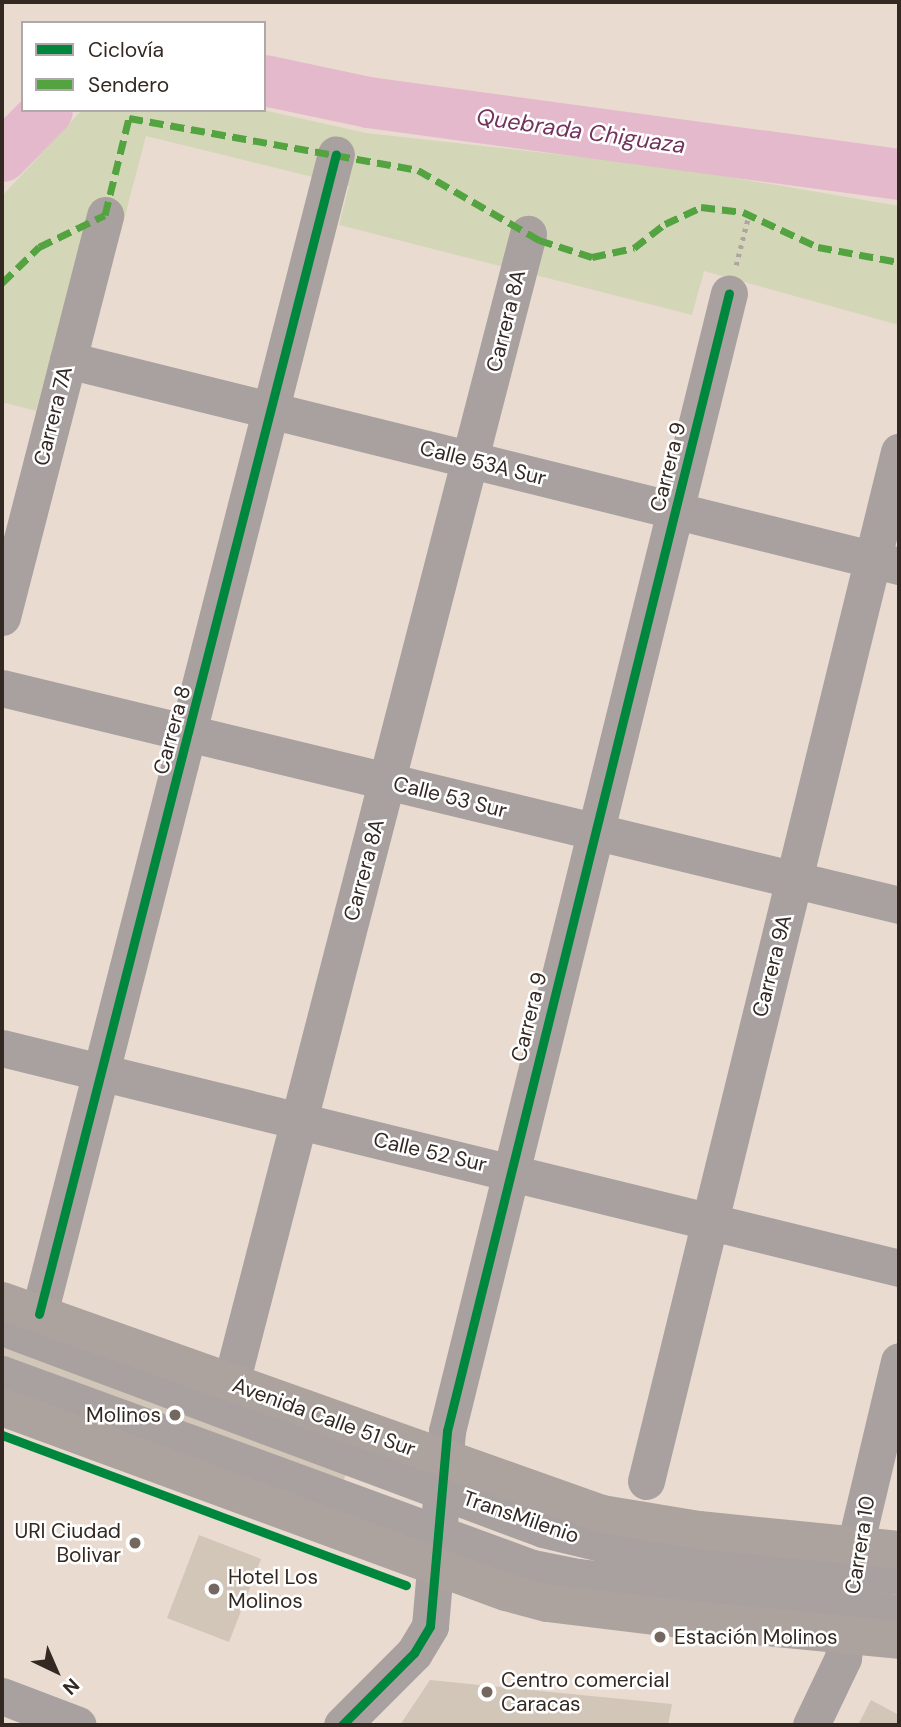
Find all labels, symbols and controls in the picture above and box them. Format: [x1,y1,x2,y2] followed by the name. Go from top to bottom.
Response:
[21,21,266,112] legend
[88,36,164,64] text: Ciclovía
[88,71,169,99] text: Sendero
[475,103,687,159] water label: Quebrada Chiguaza
[481,267,531,375] street label: Carrera 8A
[28,364,78,468] street label: Carrera 7A
[645,420,691,514] street label: Carrera 9
[417,435,549,491] street label: Calle 53A Sur
[148,683,196,777] street label: Carrera 8
[391,771,509,823] street label: Calle 53 Sur
[338,816,390,924] street label: Carrera 8A
[747,912,797,1020] street label: Carrera 9A
[506,970,552,1064] street label: Carrera 9
[371,1127,489,1177] street label: Calle 52 Sur
[229,1372,419,1462] street label: Avenida Calle 51 Sur
[86,1402,161,1428] place label: Molinos
[167,1407,183,1423] marker: Molinos
[460,1485,582,1549] street label: TransMilenio
[840,1494,880,1596] street label: Carrera 10
[14,1518,121,1568] place label: URI Ciudad Bolivar
[127,1535,143,1551] marker: URI Ciudad Bolivar
[228,1564,318,1614] place label: Hotel Los Molinos
[206,1581,222,1597] marker: Hotel Los Molinos
[674,1624,838,1650] place label: Estación Molinos
[652,1629,668,1645] marker: Estación Molinos
[21,1636,91,1706] north arrow
[501,1667,669,1717] place label: Centro comercial Caracas
[57,1673,85,1700] text: N
[479,1684,495,1700] marker: Centro comercial Caracas

